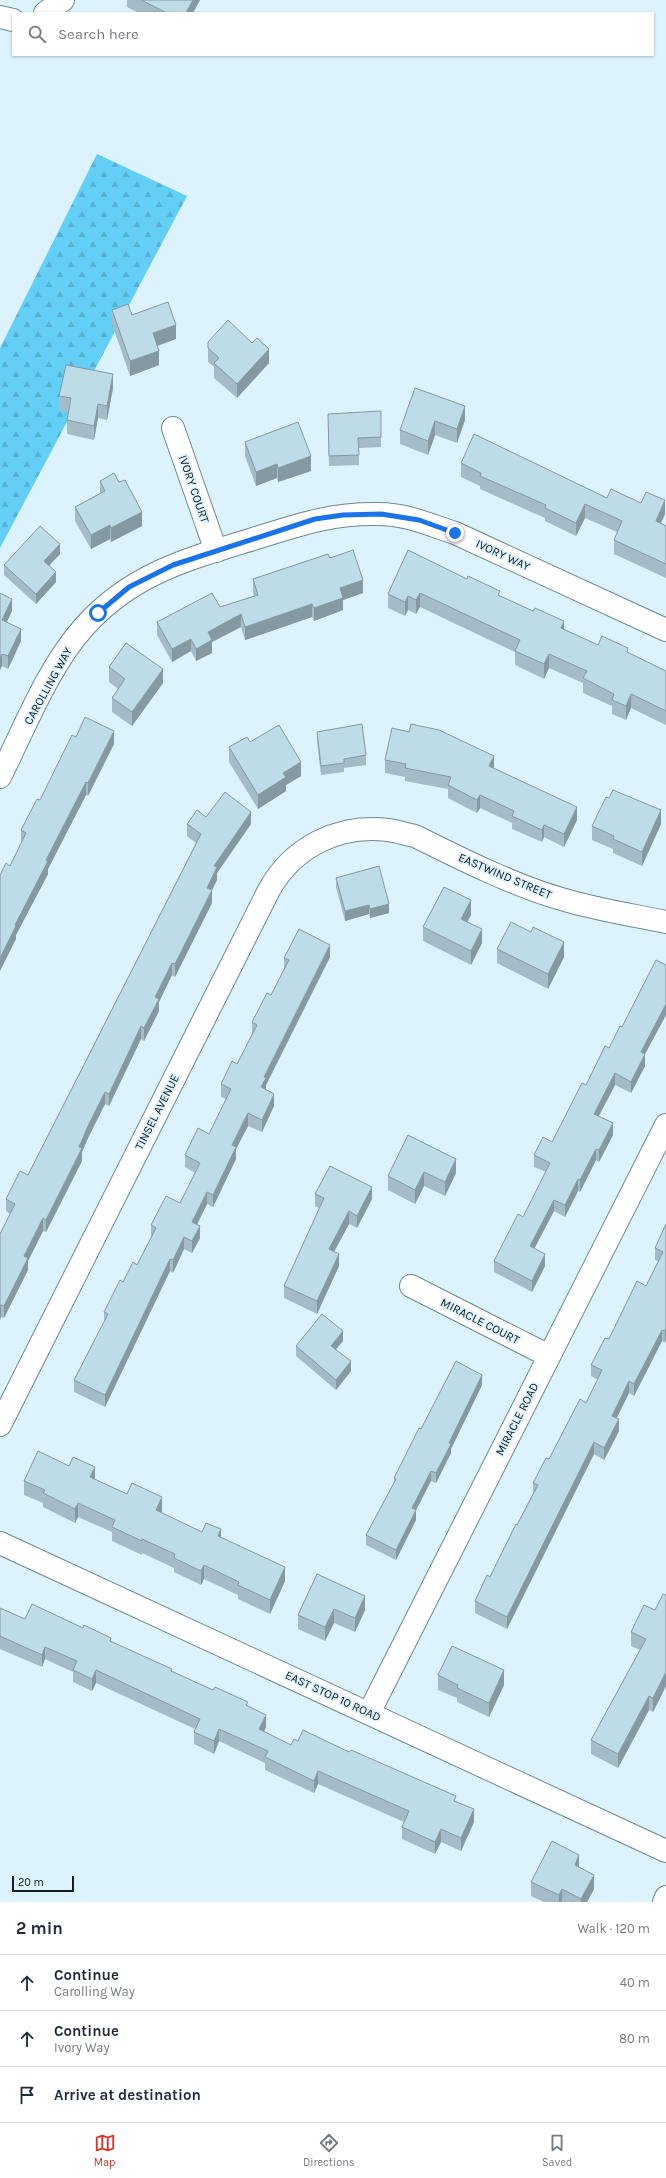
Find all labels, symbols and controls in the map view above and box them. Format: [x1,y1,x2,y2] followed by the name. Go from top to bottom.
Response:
[12,12,654,56] search box
[26,23,48,45] icon: search
[58,25,139,43] text: Search here
[176,453,212,525] street label: IVORY COURT
[446,524,464,542] route end
[474,536,533,574] street label: IVORY WAY
[89,604,107,622] route start
[21,645,75,727] street label: CAROLLING WAY
[456,850,554,902] street label: EASTWIND STREET
[132,1072,182,1152] street label: TINSEL AVENUE
[438,1295,522,1347] street label: MIRACLE COURT
[493,1380,541,1458] street label: MIRACLE ROAD
[283,1668,383,1724] street label: EAST STOP 10 ROAD
[12,1874,74,1893] scale bar
[18,1876,44,1889] text: 20 m
[16,1918,63,1938] text: 2 min
[577,1921,650,1936] text: Walk · 120 m
[54,1966,119,1984] text: Continue
[16,1972,38,1994] icon: ahead
[620,1975,650,1990] text: 40 m
[54,1984,135,1999] text: Carolling Way
[54,2022,119,2040] text: Continue
[16,2028,38,2050] icon: ahead
[619,2031,650,2046] text: 80 m
[54,2040,110,2055] text: Ivory Way
[16,2084,38,2106] icon: arrive
[54,2086,201,2104] text: Arrive at destination
[94,2132,116,2169] tab: Map
[303,2132,355,2169] tab: Directions
[542,2132,572,2169] tab: Saved

